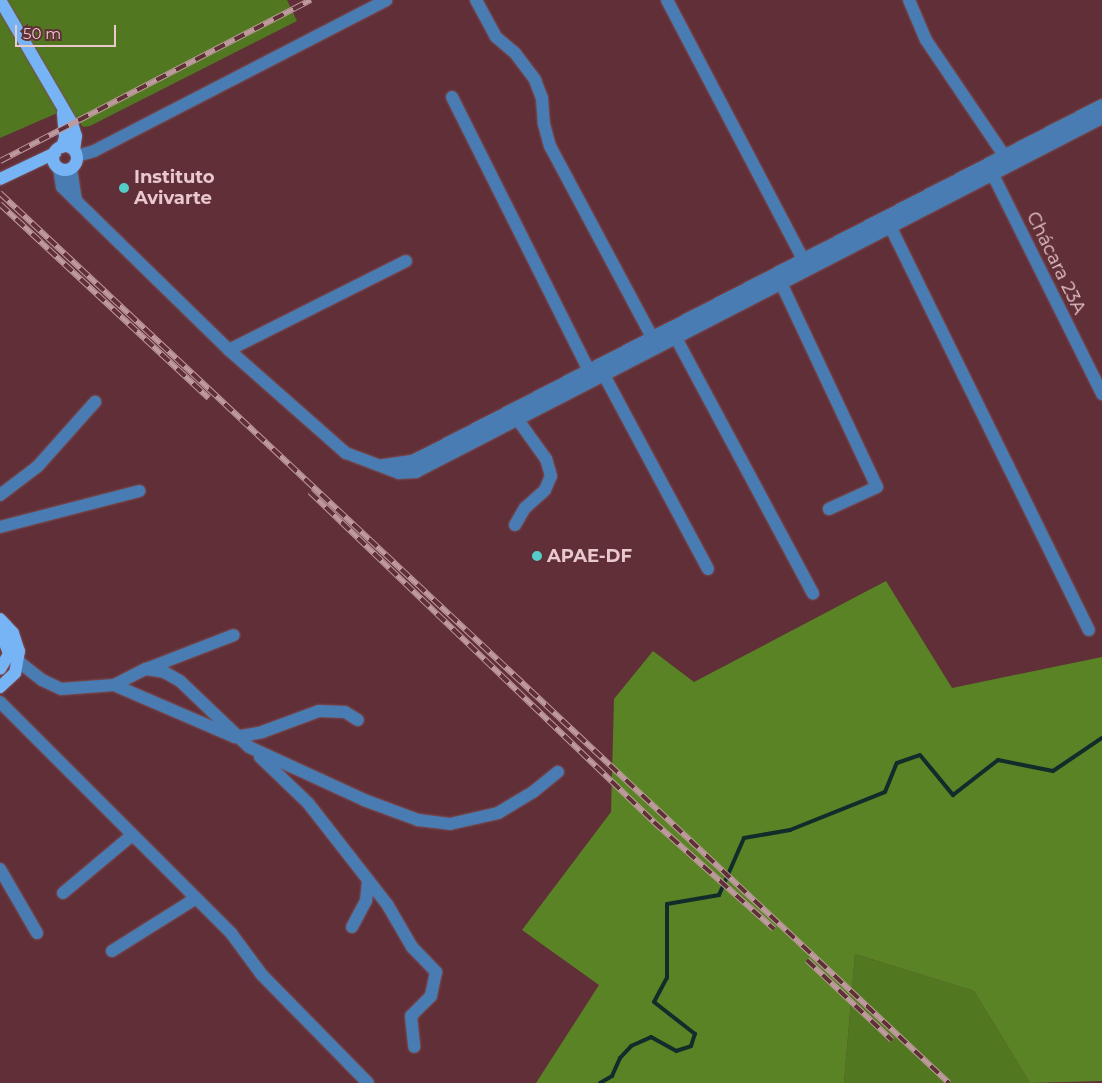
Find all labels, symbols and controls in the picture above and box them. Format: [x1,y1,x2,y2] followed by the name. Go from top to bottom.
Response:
[18,15,119,47] scale bar
[23,24,61,43] text: 50 m
[134,167,215,210] place label: Instituto Avivarte
[118,182,130,194] marker: Instituto Avivarte
[1022,208,1090,318] street label: Chácara 23A
[547,545,632,567] place label: APAE-DF
[531,550,543,562] marker: APAE-DF

